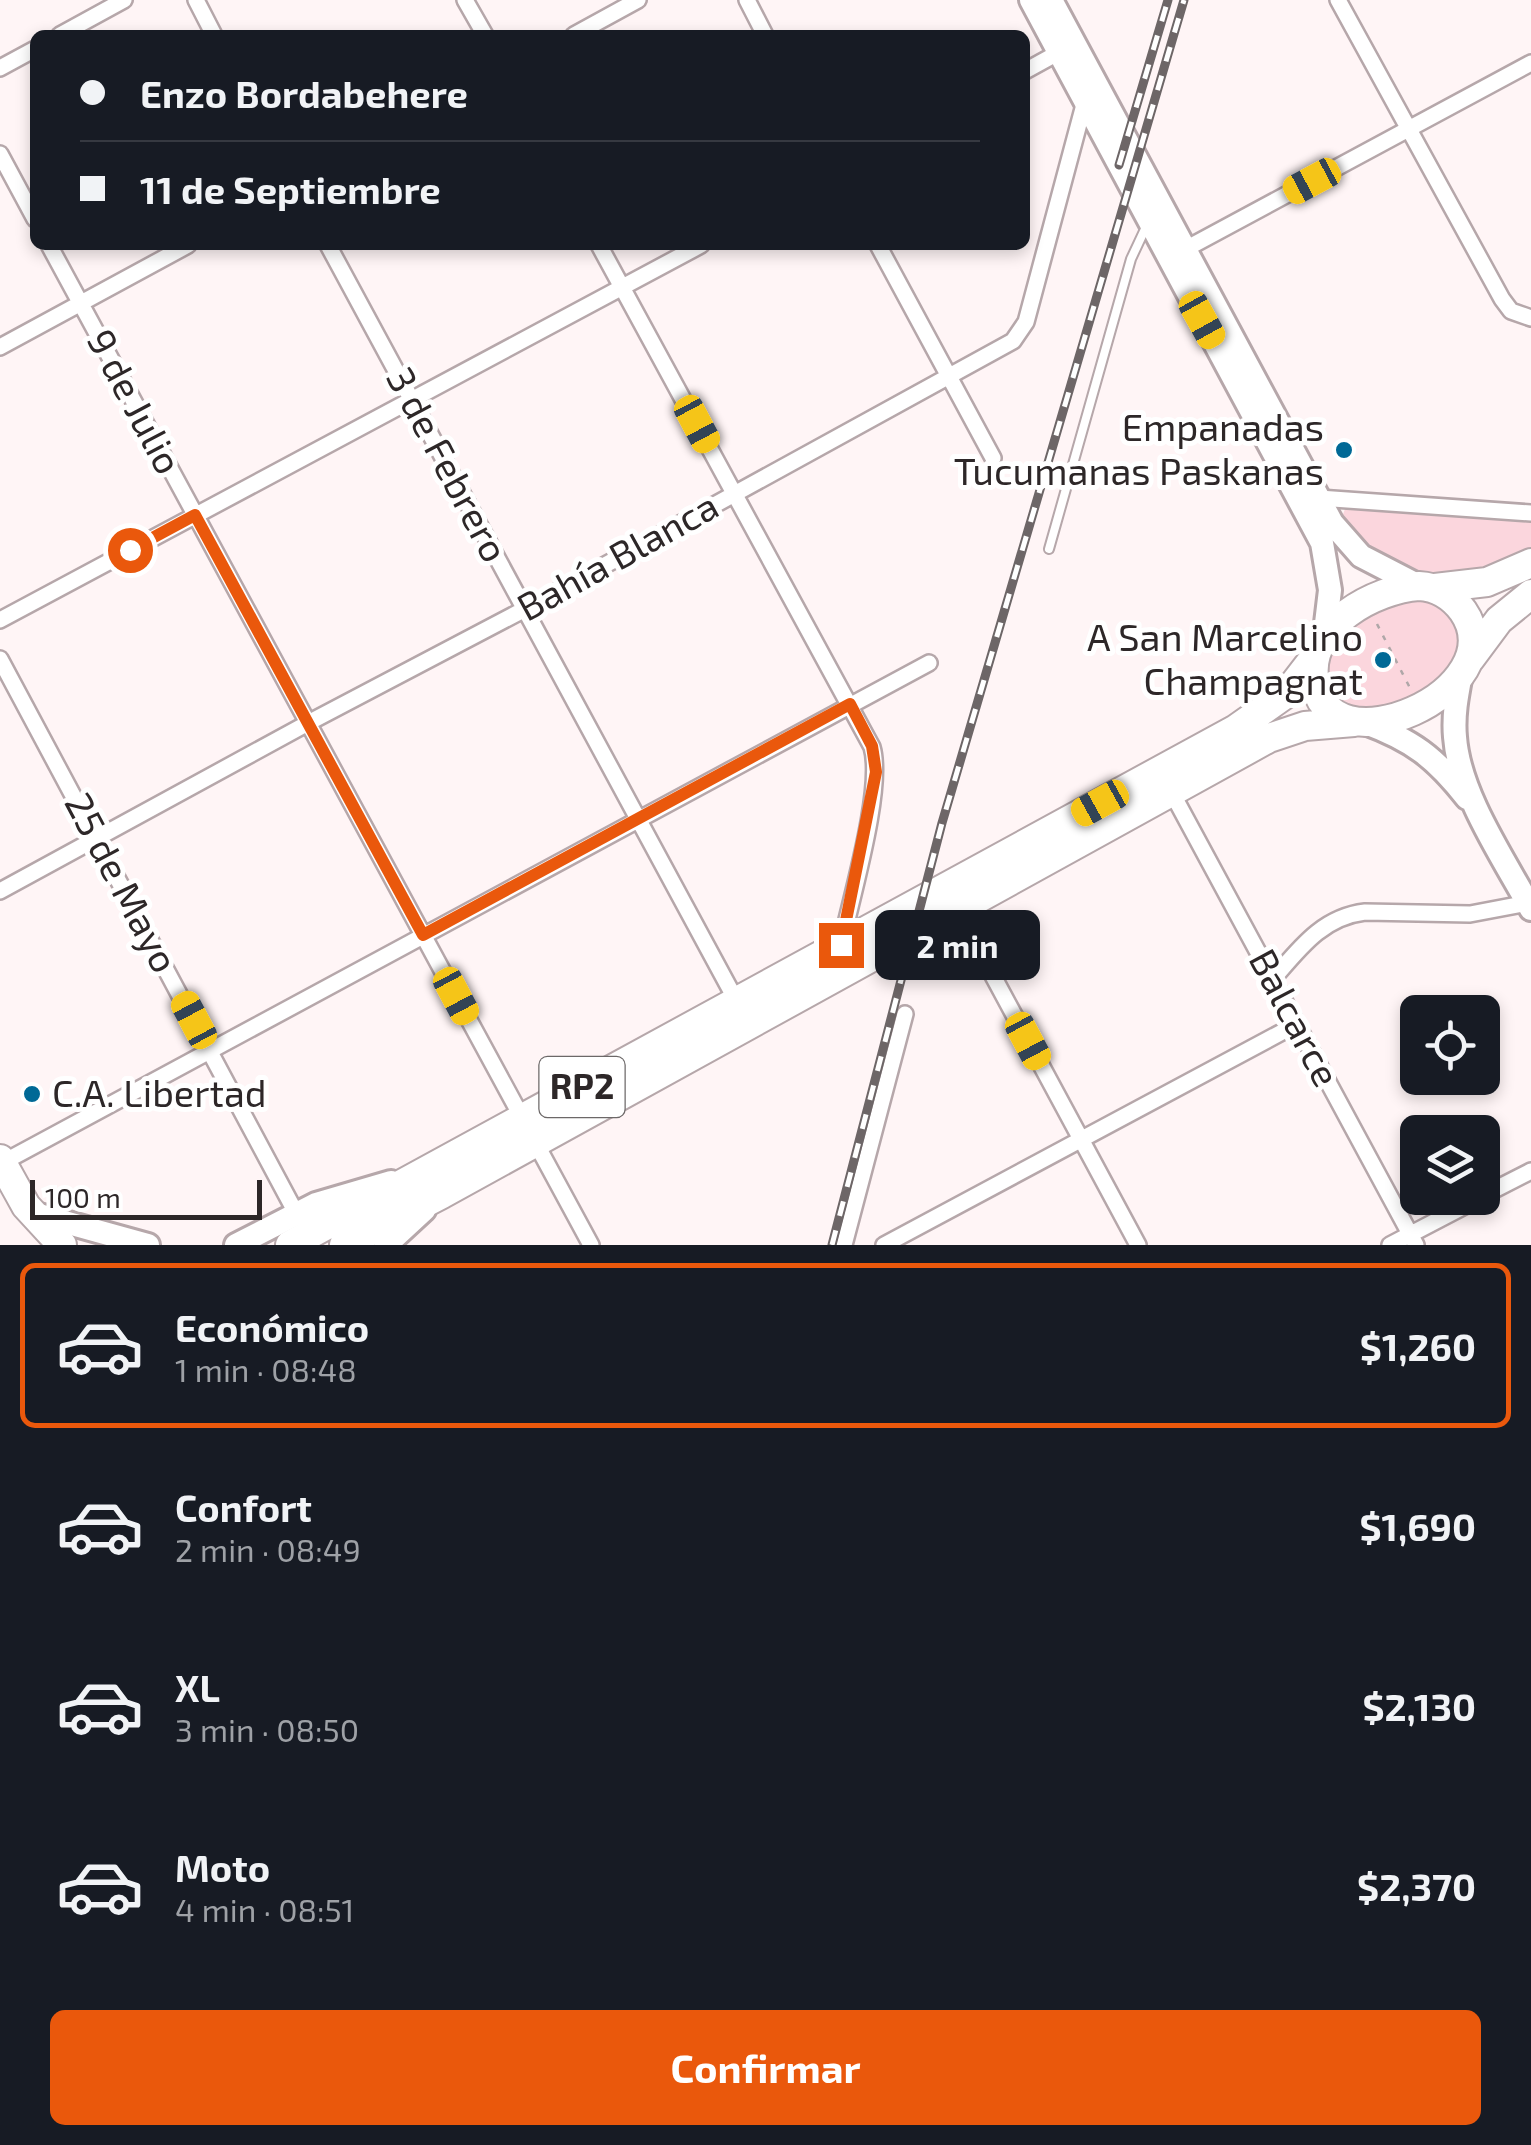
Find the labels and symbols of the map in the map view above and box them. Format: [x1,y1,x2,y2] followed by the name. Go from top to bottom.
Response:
[1278,154,1346,208] car
[1174,286,1230,354] car
[79,321,193,481] street label: 9 de Julio
[378,359,519,569] street label: 3 de Febrero
[670,390,724,458] car
[954,403,1324,493] place label: Empanadas Tucumanas Paskanas
[1333,439,1355,461] marker: Empanadas Tucumanas Paskanas
[509,481,725,629] street label: Bahía Blanca
[108,528,153,573] route start
[1087,613,1363,703] place label: A San Marcelino Champagnat
[1372,649,1394,671] marker: A San Marcelino Champagnat
[1066,775,1134,831] car
[56,785,189,980] street label: 25 de Mayo
[876,910,1041,980] callout: 2 min
[819,923,864,968] route end
[1241,941,1351,1093] street label: Balcarce
[429,962,483,1030] car
[167,986,221,1054] car
[1001,1007,1055,1075] car
[540,1057,624,1117] road number: RP2
[52,1069,267,1115] place label: C.A. Libertad
[21,1083,43,1105] marker: C.A. Libertad
[30,1175,262,1220] scale bar

